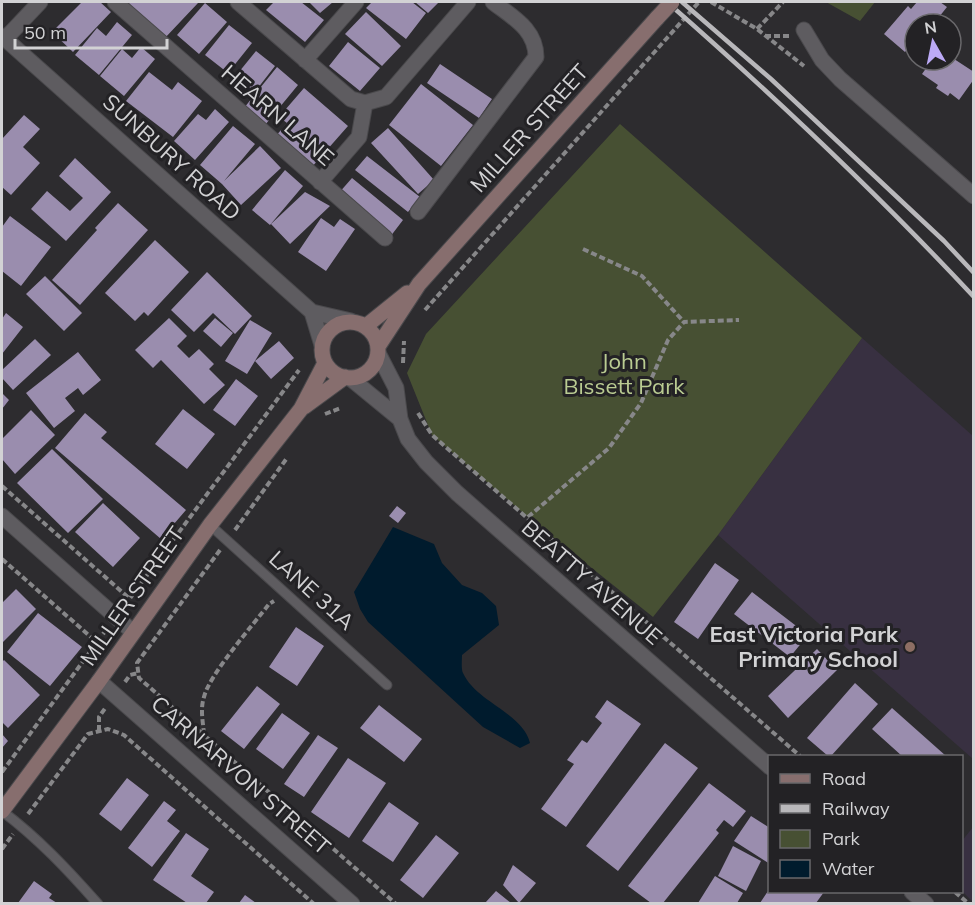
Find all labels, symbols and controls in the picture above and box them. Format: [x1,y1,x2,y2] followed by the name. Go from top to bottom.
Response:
[15,12,166,50] scale bar
[903,12,963,72] north arrow
[923,16,938,38] text: N
[24,21,66,44] text: 50 m
[216,58,340,172] street label: HEARN LANE
[464,58,594,198] street label: MILLER STREET
[97,88,247,226] street label: SUNBURY ROAD
[563,347,685,400] park label: John Bissett Park
[516,513,668,651] street label: BEATTY AVENUE
[74,521,190,671] street label: MILLER STREET
[263,544,361,636] street label: LANE 31A
[709,620,899,673] place label: East Victoria Park Primary School
[903,640,917,654] marker: East Victoria Park Primary School
[146,689,336,861] street label: CARNARVON STREET
[768,755,963,893] legend
[822,767,866,790] text: Road
[822,797,890,820] text: Railway
[822,827,861,850] text: Park
[822,857,875,880] text: Water

